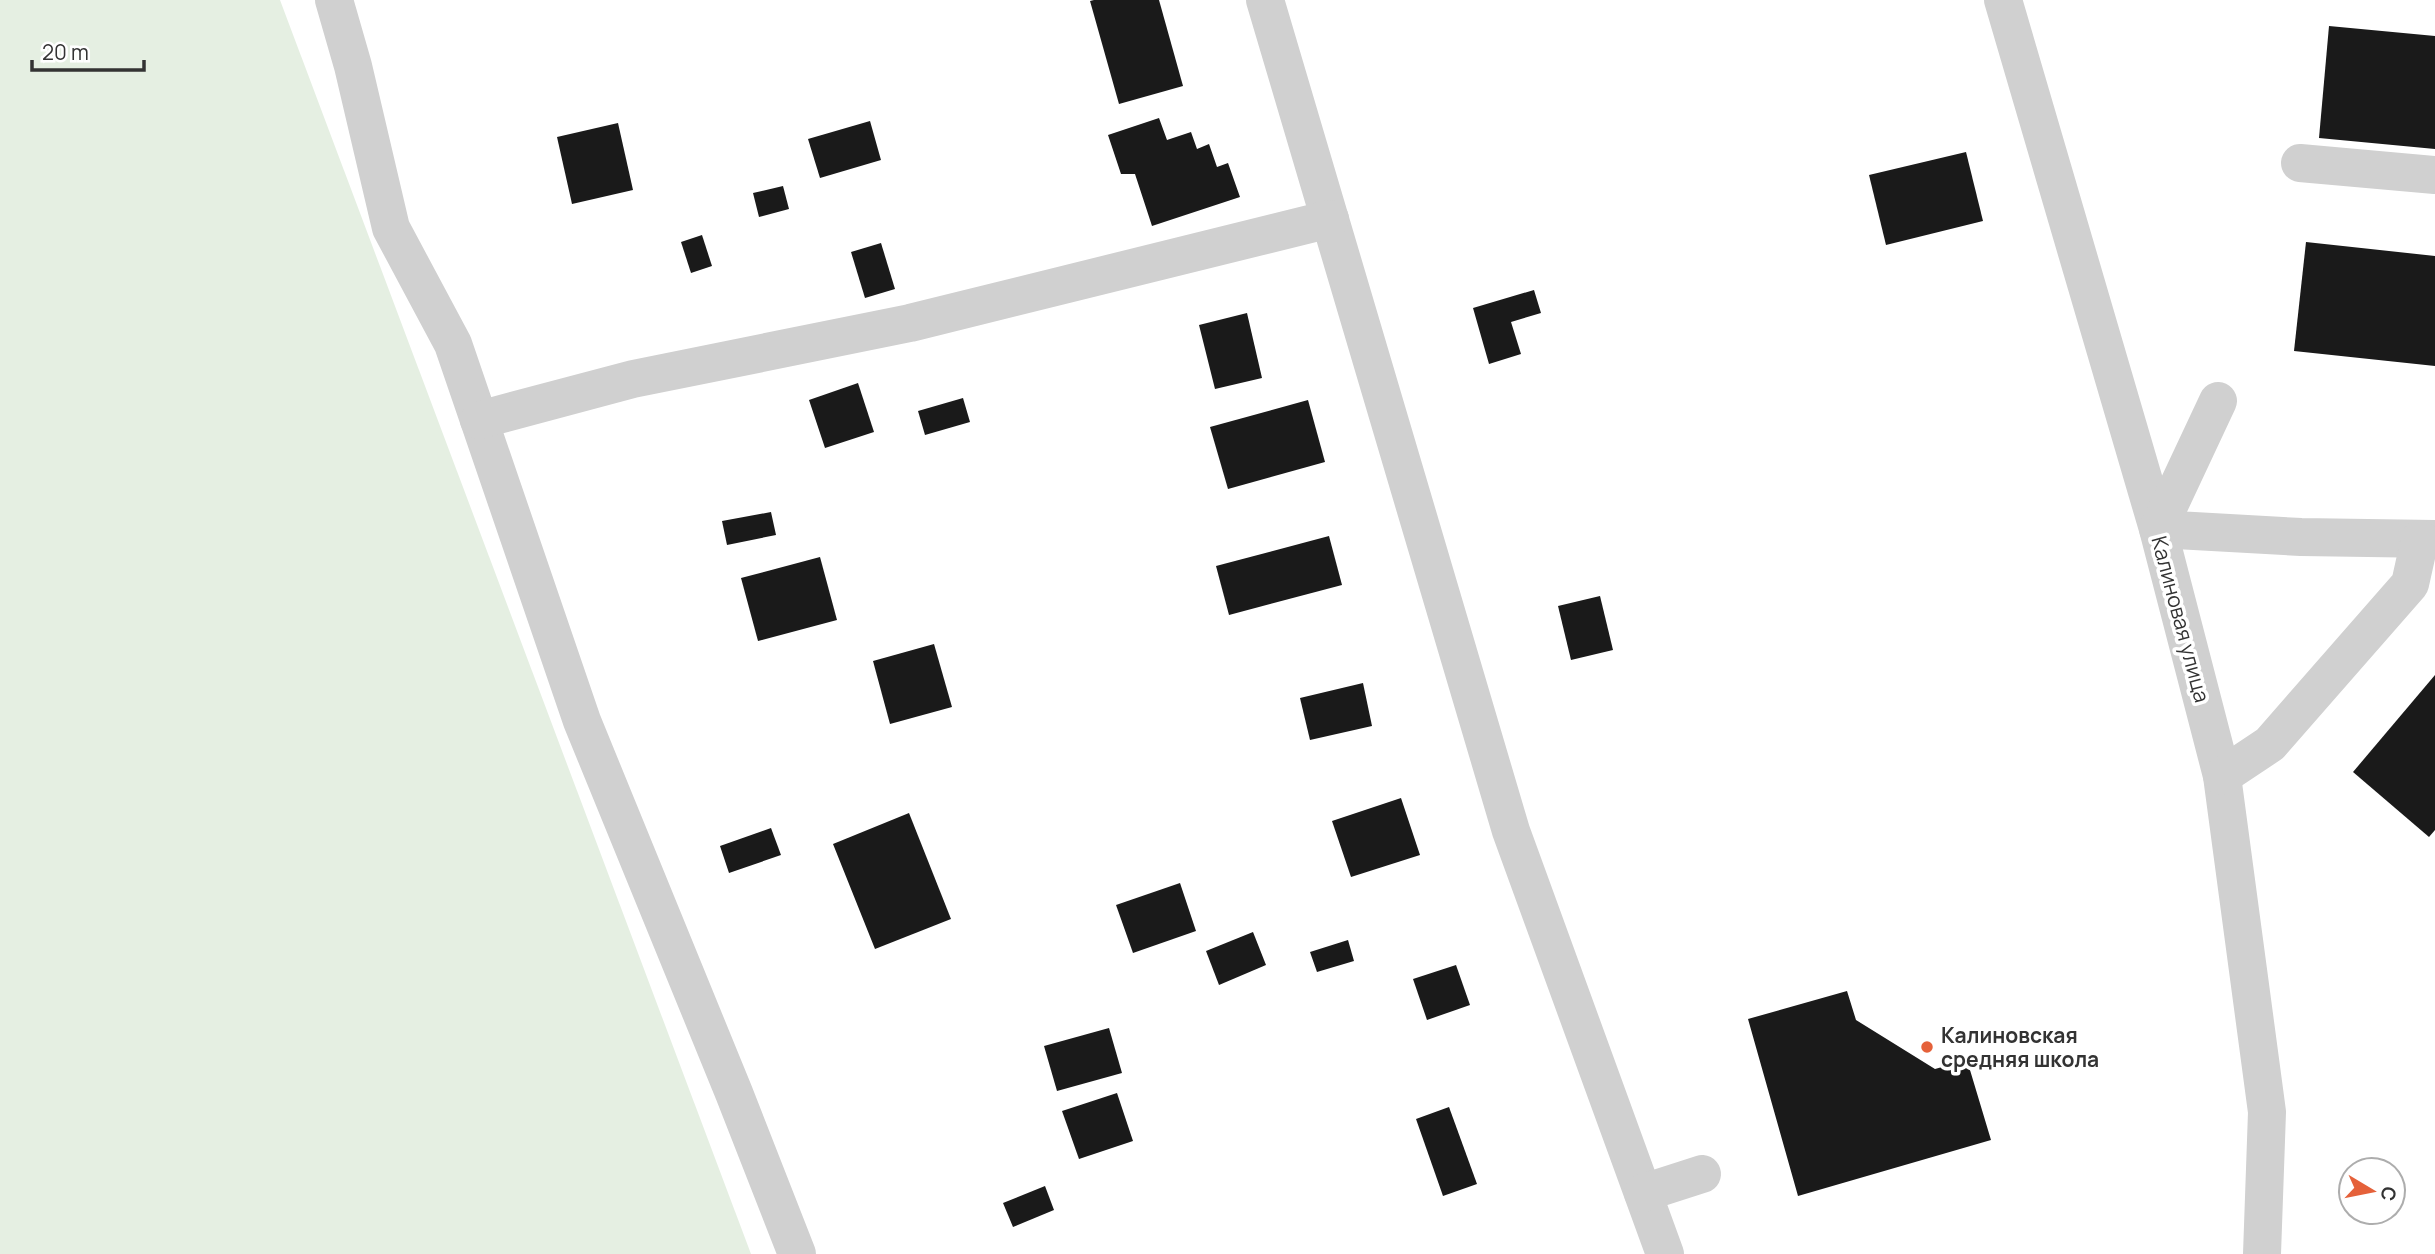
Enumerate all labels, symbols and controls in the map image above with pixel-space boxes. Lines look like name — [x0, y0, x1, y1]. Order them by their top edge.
scale bar — [32, 28, 144, 72]
text: 20 m — [42, 38, 89, 66]
street label: Калиновая улица — [2145, 533, 2217, 705]
place label: Калиновская средняя школа — [1941, 1021, 2099, 1073]
marker: Калиновская средняя школа — [1919, 1039, 1935, 1055]
north arrow — [2337, 1156, 2407, 1226]
text: С — [2375, 1185, 2403, 1203]

